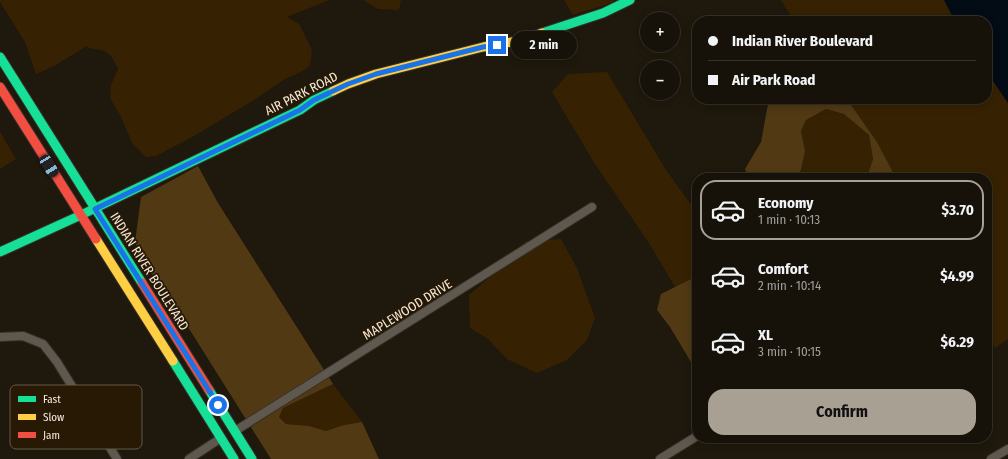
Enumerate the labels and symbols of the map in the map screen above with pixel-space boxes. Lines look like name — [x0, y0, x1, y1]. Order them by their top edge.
callout: 2 min — [511, 31, 577, 59]
route end — [488, 36, 506, 54]
street label: AIR PARK ROAD — [262, 69, 340, 118]
car — [38, 153, 60, 179]
street label: INDIAN RIVER BOULEVARD — [107, 210, 192, 333]
street label: MAPLEWOOD DRIVE — [360, 276, 455, 343]
legend — [10, 385, 142, 449]
text: Fast — [43, 393, 61, 406]
route start — [209, 396, 227, 414]
text: Slow — [43, 411, 64, 424]
text: Jam — [43, 429, 60, 442]

